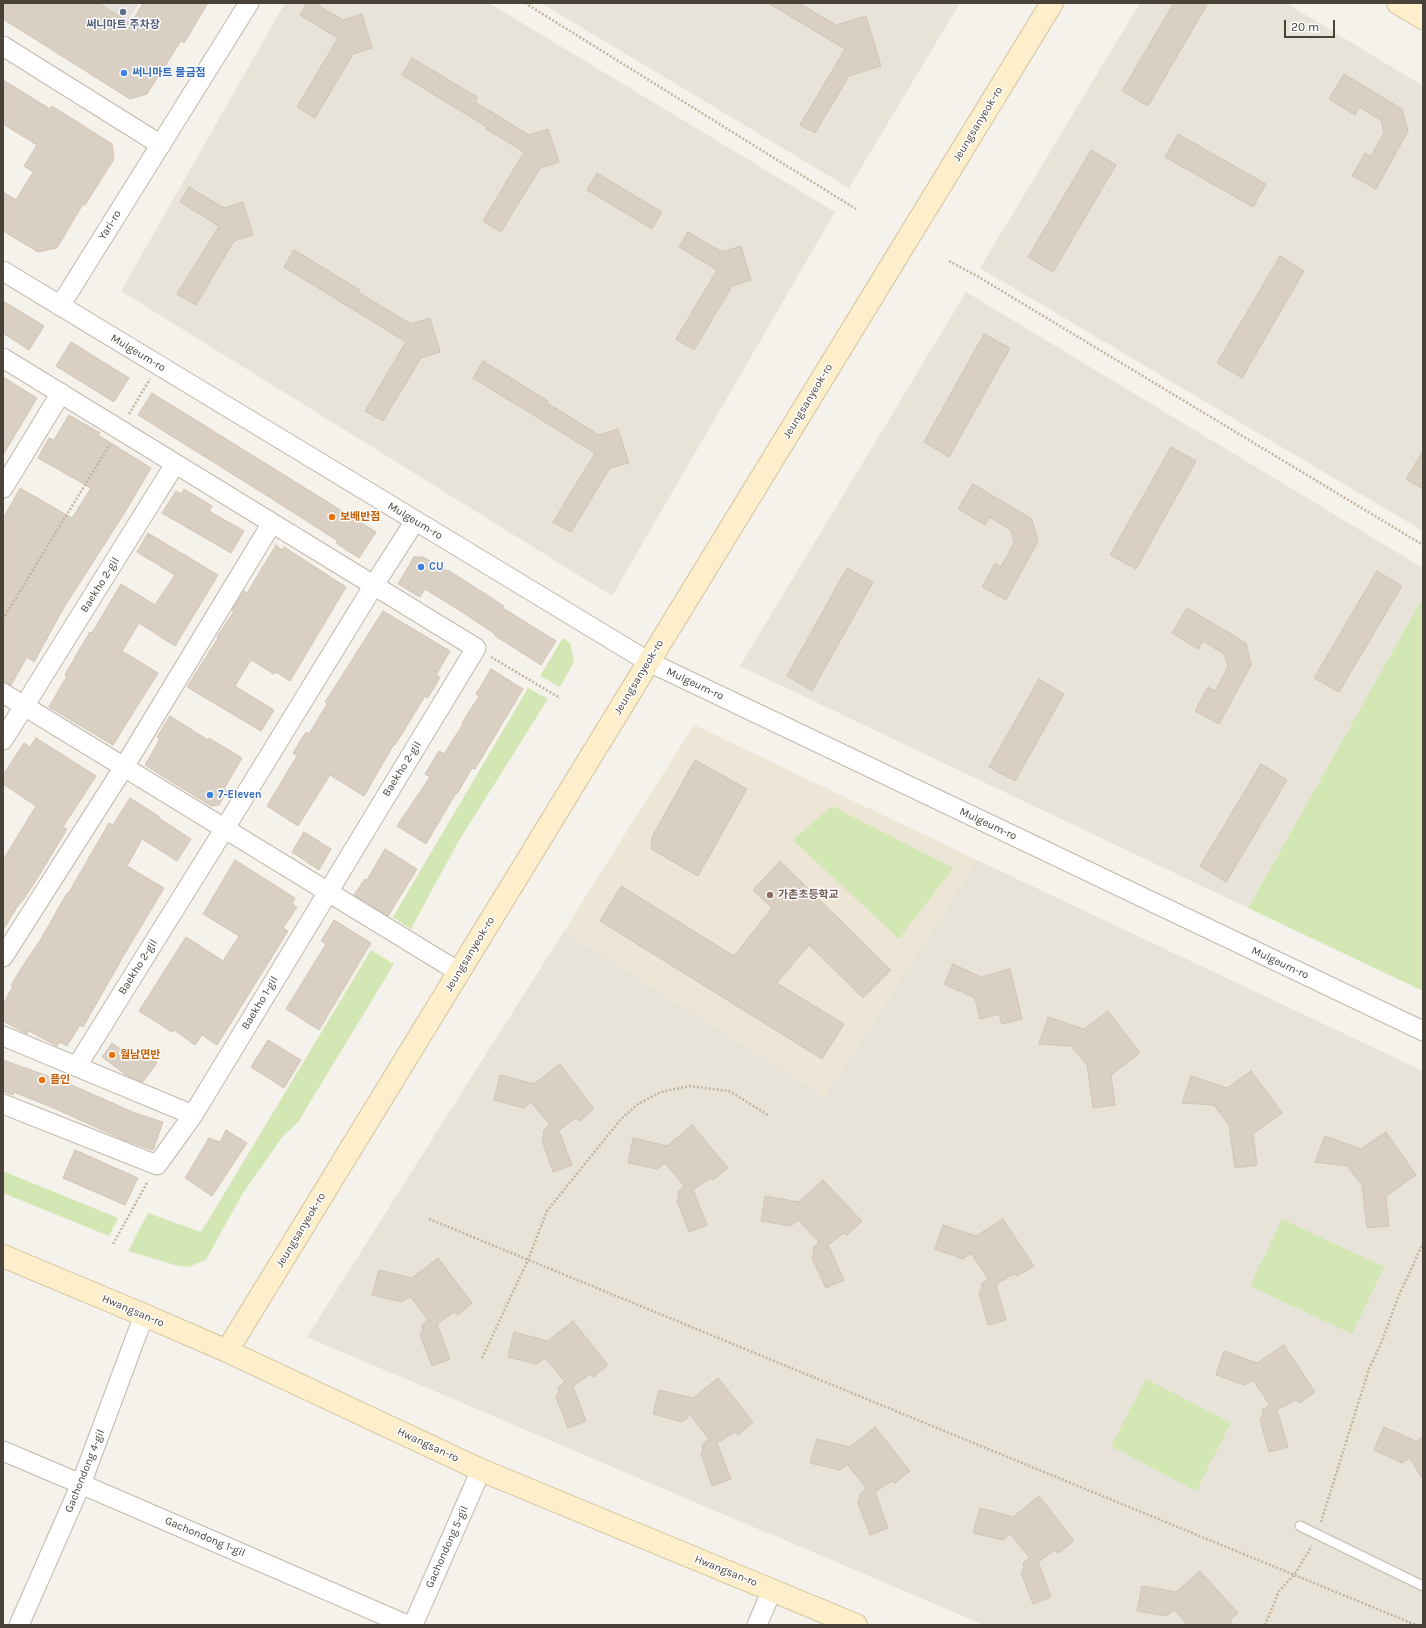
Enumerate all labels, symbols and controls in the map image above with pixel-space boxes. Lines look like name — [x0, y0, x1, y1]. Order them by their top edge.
marker: 써니마트 주차장 — [118, 7, 128, 17]
scale bar — [1286, 12, 1337, 38]
place label: 써니마트 주차장 — [86, 18, 160, 32]
text: 20 m — [1291, 20, 1319, 34]
place label: 써니마트 물금점 — [132, 66, 206, 80]
marker: 써니마트 물금점 — [119, 68, 129, 78]
street label: Jeungsanyeok-ro — [950, 84, 1006, 164]
street label: Yari-ro — [96, 208, 124, 242]
street label: Mulgeum-ro — [108, 331, 168, 375]
street label: Jeungsanyeok-ro — [780, 361, 836, 441]
street label: Mulgeum-ro — [385, 499, 445, 543]
place label: 보배반점 — [340, 510, 380, 524]
marker: 보배반점 — [327, 512, 337, 522]
street label: Baekho 2-gil — [78, 555, 122, 615]
place label: CU — [429, 560, 444, 574]
marker: CU — [416, 562, 426, 572]
street label: Jeungsanyeok-ro — [611, 637, 667, 717]
street label: Mulgeum-ro — [664, 665, 726, 703]
street label: Baekho 2-gil — [380, 739, 424, 799]
place label: 7-Eleven — [218, 788, 262, 802]
marker: 7-Eleven — [205, 790, 215, 800]
street label: Mulgeum-ro — [957, 805, 1019, 843]
place label: 가촌초등학교 — [778, 888, 839, 902]
marker: 가촌초등학교 — [765, 890, 775, 900]
street label: Jeungsanyeok-ro — [442, 914, 498, 994]
street label: Baekho 2-gil — [116, 937, 160, 997]
street label: Mulgeum-ro — [1249, 944, 1311, 982]
street label: Baekho 1-gil — [239, 974, 281, 1032]
place label: 월남면반 — [120, 1048, 160, 1062]
marker: 월남면반 — [107, 1050, 117, 1060]
place label: 플인 — [50, 1073, 70, 1087]
marker: 플인 — [37, 1075, 47, 1085]
street label: Jeungsanyeok-ro — [273, 1190, 329, 1270]
street label: Hwangsan-ro — [100, 1292, 166, 1330]
street label: Hwangsan-ro — [395, 1425, 461, 1465]
street label: Gachondong 4-gil — [62, 1427, 108, 1515]
street label: Gachondong 5-gil — [423, 1504, 471, 1590]
street label: Gachondong 1-gil — [163, 1514, 247, 1560]
street label: Hwangsan-ro — [693, 1552, 759, 1590]

